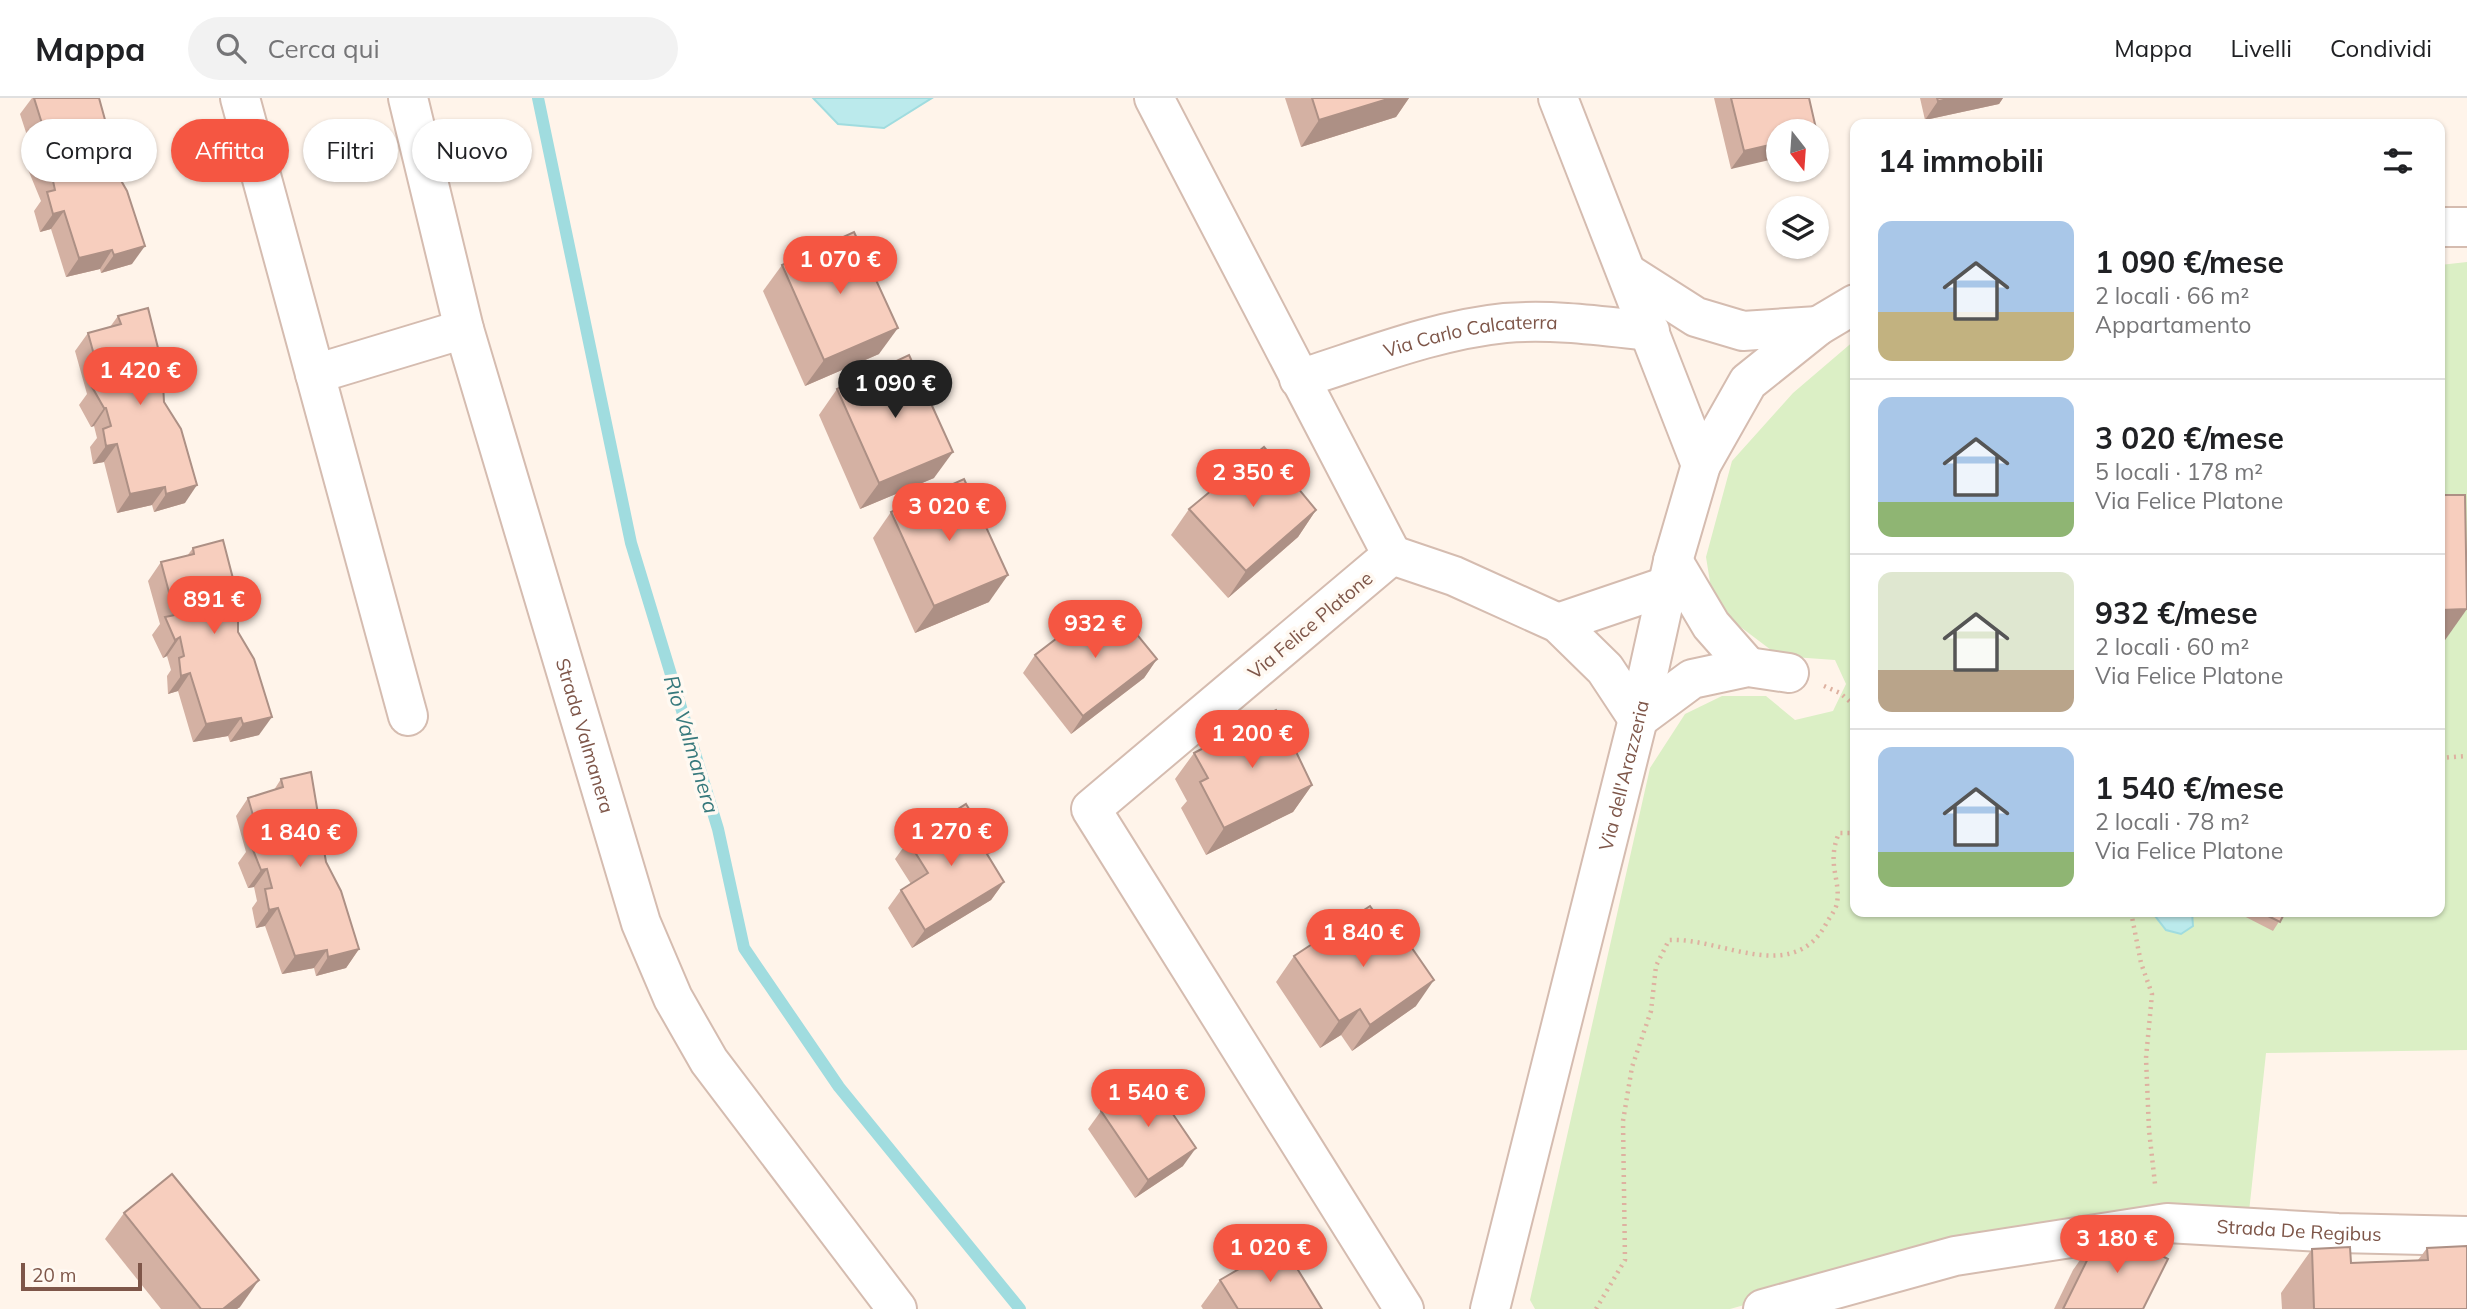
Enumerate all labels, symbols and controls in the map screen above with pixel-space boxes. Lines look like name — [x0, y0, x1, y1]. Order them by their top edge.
search box — [188, 17, 678, 80]
text: Mappa — [35, 28, 146, 69]
icon: search — [212, 29, 250, 67]
text: Cerca qui — [268, 32, 380, 65]
text: Mappa — [2114, 33, 2192, 63]
text: Livelli — [2230, 33, 2292, 63]
text: Condividi — [2330, 33, 2432, 63]
chip: Compra — [21, 119, 157, 182]
chip: Affitta — [171, 119, 289, 182]
chip: Filtri — [303, 119, 398, 182]
chip: Nuovo — [412, 119, 532, 182]
north arrow — [1766, 119, 1829, 182]
map controls — [1766, 119, 1829, 259]
text: 14 immobili — [1878, 142, 2044, 180]
icon: filters — [2379, 142, 2417, 180]
button: layers — [1766, 196, 1829, 259]
pin: 1 070 € — [775, 236, 905, 296]
text: 1 090 €/mese — [2095, 243, 2284, 281]
text: 1 070 € — [799, 244, 881, 273]
icon: home — [1934, 249, 2018, 333]
text: 2 locali · 66 m² — [2095, 281, 2249, 310]
street label: Via Carlo Calcaterra — [1380, 310, 1558, 362]
text: Appartamento — [2095, 310, 2251, 339]
pin: 1 420 € — [75, 348, 205, 407]
text: 1 420 € — [99, 355, 181, 384]
pin: 1 090 € — [830, 360, 960, 420]
text: 1 090 € — [854, 368, 936, 397]
text: 3 020 €/mese — [2095, 419, 2284, 457]
icon: home — [1934, 425, 2018, 509]
pin: 2 350 € — [1188, 450, 1318, 509]
text: 2 350 € — [1212, 457, 1294, 486]
text: 5 locali · 178 m² — [2095, 457, 2263, 486]
pin: 3 020 € — [884, 484, 1014, 543]
text: Via Felice Platone — [2095, 486, 2283, 515]
text: 3 020 € — [908, 491, 990, 520]
street label: Via Felice Platone — [1243, 566, 1377, 684]
pin: 891 € — [165, 576, 263, 636]
text: 891 € — [183, 584, 245, 613]
text: 932 €/mese — [2095, 594, 2258, 632]
icon: home — [1934, 600, 2018, 684]
pin: 932 € — [1046, 601, 1144, 660]
text: 932 € — [1064, 608, 1126, 637]
text: 2 locali · 60 m² — [2095, 632, 2249, 661]
street label: Strada Valmanera — [551, 655, 620, 816]
text: Via Felice Platone — [2095, 661, 2283, 690]
water label: Rio Valmanera — [659, 672, 725, 816]
street label: Via dell'Arazzeria — [1593, 698, 1654, 853]
pin: 1 200 € — [1187, 710, 1317, 770]
text: 1 200 € — [1211, 718, 1293, 747]
text: 1 540 €/mese — [2095, 769, 2284, 807]
icon: home — [1934, 775, 2018, 859]
text: 2 locali · 78 m² — [2095, 807, 2249, 836]
pin: 1 270 € — [886, 808, 1016, 868]
pin: 1 840 € — [235, 810, 365, 869]
text: 1 270 € — [910, 816, 992, 845]
text: 1 840 € — [259, 817, 341, 846]
text: Via Felice Platone — [2095, 836, 2283, 865]
pin: 1 840 € — [1298, 910, 1428, 969]
text: 1 840 € — [1322, 917, 1404, 946]
pin: 1 540 € — [1083, 1070, 1213, 1129]
text: 1 540 € — [1107, 1077, 1189, 1106]
street label: Strada De Regibus — [2216, 1214, 2382, 1246]
pin: 3 180 € — [2052, 1216, 2182, 1275]
text: 3 180 € — [2076, 1223, 2158, 1252]
pin: 1 020 € — [1205, 1224, 1335, 1284]
text: 1 020 € — [1229, 1232, 1311, 1261]
scale bar — [21, 1260, 142, 1292]
text: 20 m — [32, 1263, 76, 1287]

